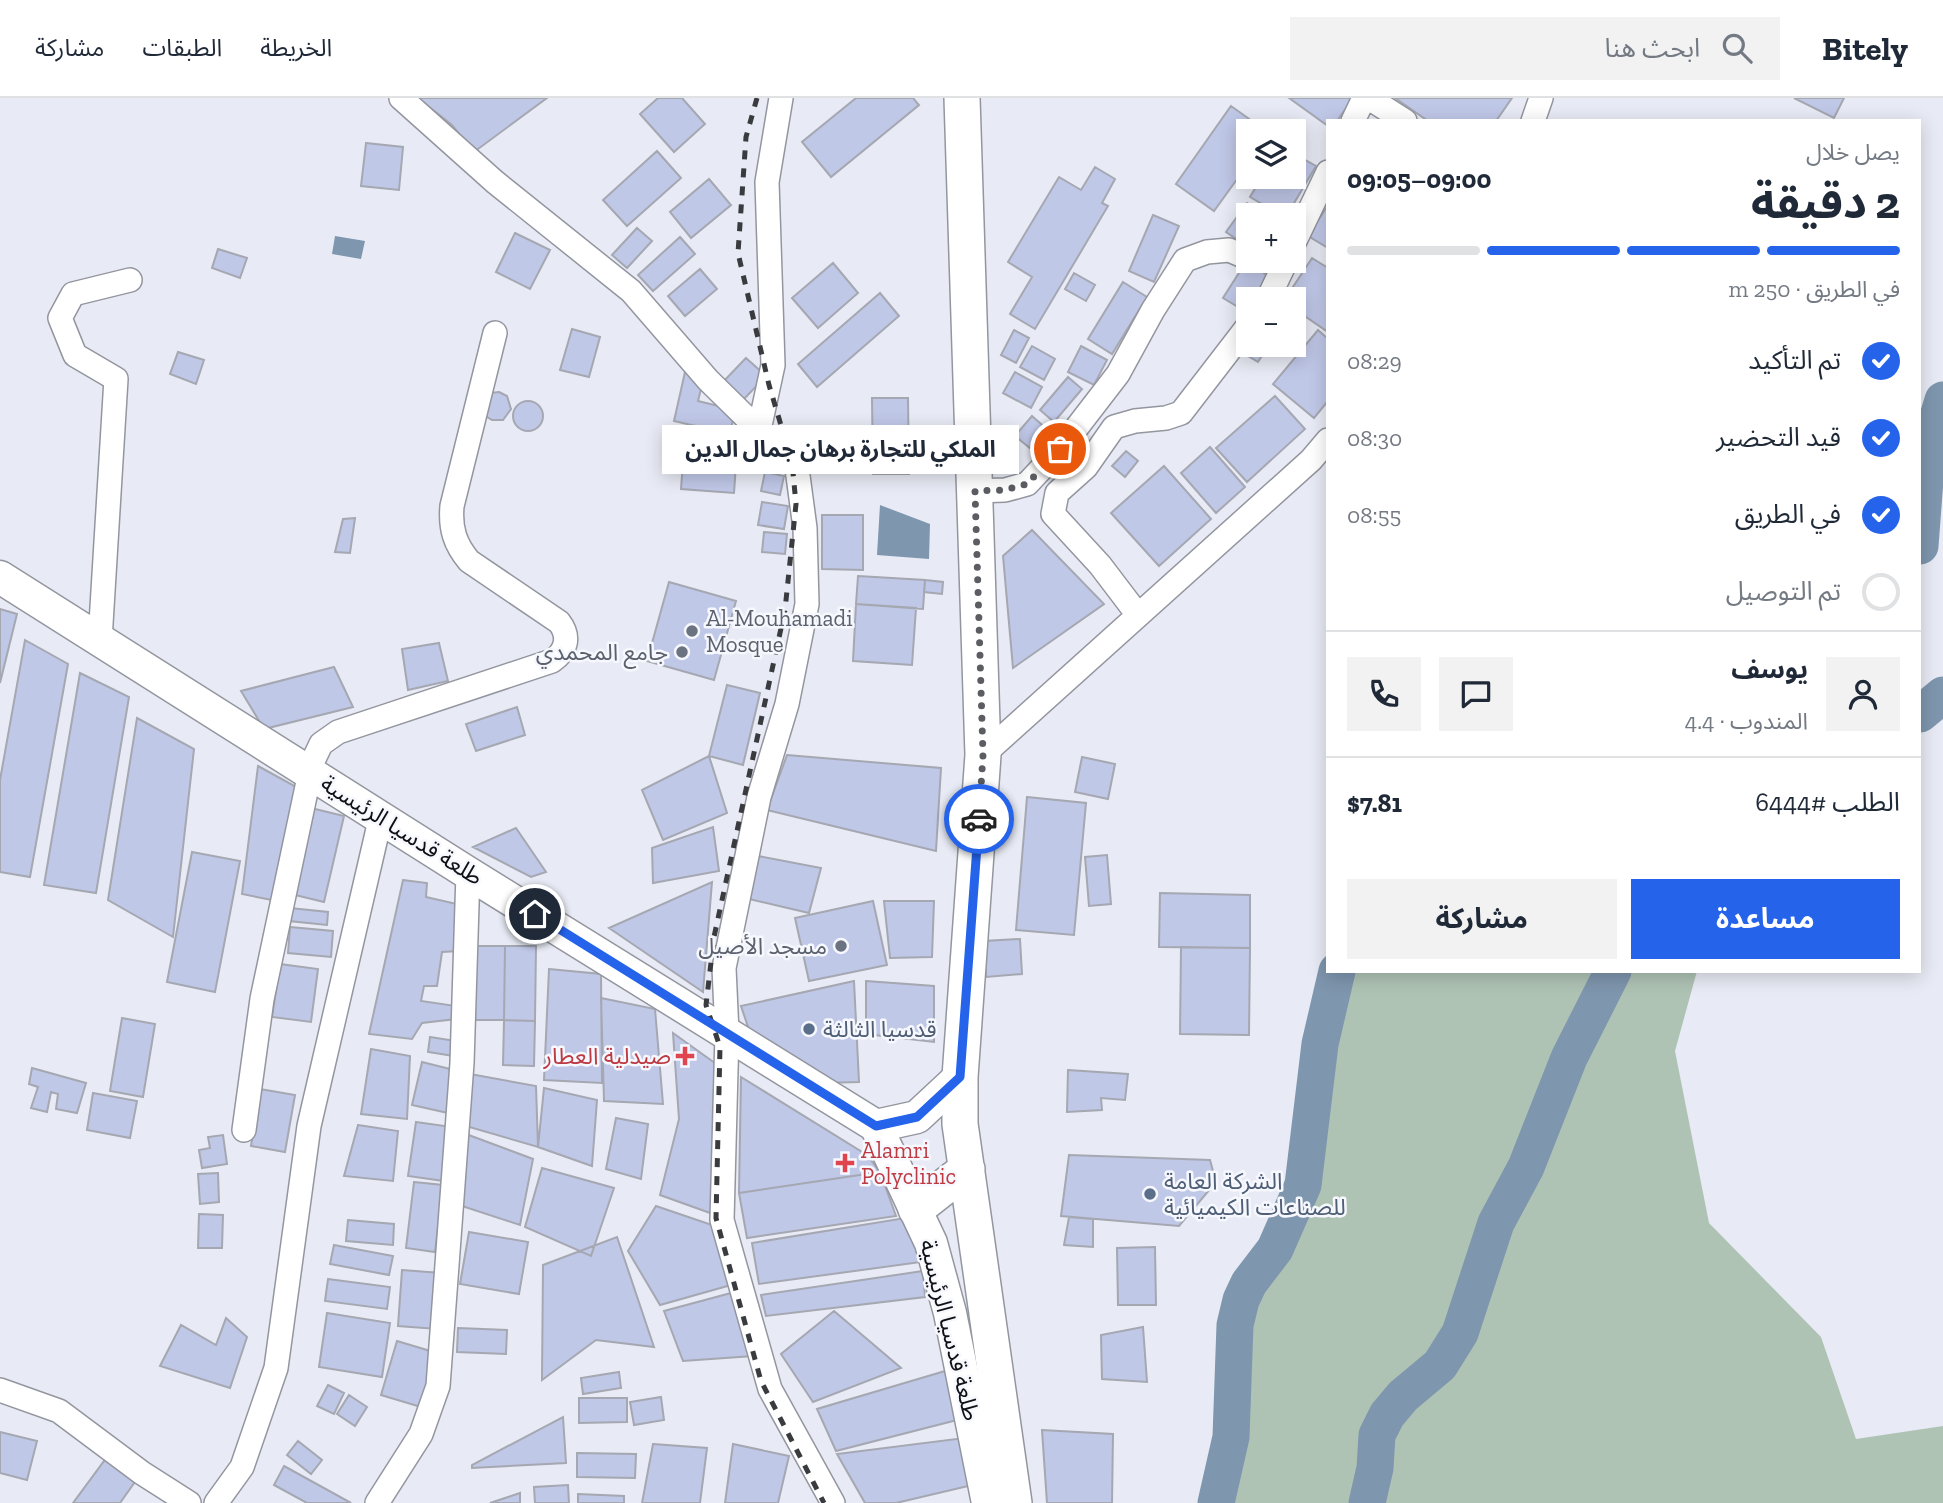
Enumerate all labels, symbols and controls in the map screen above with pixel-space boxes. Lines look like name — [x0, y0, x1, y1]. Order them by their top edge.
search box — [1290, 17, 1780, 80]
icon: search — [1718, 29, 1756, 67]
text: Bitely — [1822, 29, 1908, 68]
text: ابحث هنا — [1605, 32, 1700, 64]
text: مشاركة — [35, 33, 104, 62]
text: الطبقات — [142, 33, 222, 62]
text: الخريطة — [260, 33, 332, 62]
map controls — [1236, 119, 1306, 357]
button: layers — [1236, 119, 1306, 189]
text: يصل خلال — [1806, 138, 1900, 166]
text: 09:00–09:05 — [1347, 163, 1492, 195]
text: 2 دقيقة — [1751, 175, 1900, 230]
button: + — [1236, 203, 1306, 273]
text: في الطريق · 250 m — [1728, 275, 1900, 303]
button: − — [1236, 287, 1306, 357]
icon: check — [1862, 342, 1900, 380]
text: تم التأكيد — [1748, 344, 1841, 376]
text: 08:29 — [1347, 347, 1402, 375]
pin — [1030, 419, 1090, 479]
icon: check — [1862, 419, 1900, 457]
text: قيد التحضير — [1716, 421, 1841, 453]
callout: الملكي للتجارة برهان جمال الدين — [661, 424, 1018, 474]
text: 08:30 — [1347, 424, 1402, 452]
icon: bag — [1041, 430, 1079, 468]
text: الملكي للتجارة برهان جمال الدين — [685, 435, 996, 463]
icon: check — [1862, 496, 1900, 534]
text: في الطريق — [1735, 498, 1841, 530]
text: 08:55 — [1347, 501, 1401, 529]
text: تم التوصيل — [1726, 575, 1841, 607]
place label: Al-Mouhamadi Mosque — [706, 604, 853, 658]
marker: Al-Mouhamadi Mosque — [684, 623, 700, 639]
place label: جامع المحمدي — [536, 638, 668, 669]
marker: جامع المحمدي — [674, 644, 690, 660]
text: يوسف — [1731, 653, 1808, 685]
button: phone — [1347, 657, 1421, 731]
button: chat — [1439, 657, 1513, 731]
button: person — [1826, 657, 1900, 731]
text: المندوب · 4.4 — [1685, 707, 1808, 735]
street label: طلعة قدسيا الرئيسية — [316, 769, 488, 891]
courier — [944, 784, 1014, 854]
text: الطلب #6444 — [1755, 786, 1900, 818]
text: $7.81 — [1347, 787, 1402, 819]
icon: car — [960, 800, 998, 838]
button: مشاركة — [1347, 879, 1617, 959]
button: مساعدة — [1631, 879, 1900, 959]
pin — [505, 884, 565, 944]
icon: home — [516, 895, 554, 933]
place label: مسجد الأصيل — [698, 932, 827, 960]
marker: مسجد الأصيل — [833, 938, 849, 954]
place label: قدسيا الثالثة — [823, 1015, 937, 1043]
marker: قدسيا الثالثة — [801, 1021, 817, 1037]
place label: صيدلية العطار — [543, 1042, 671, 1070]
marker: صيدلية العطار — [677, 1048, 693, 1064]
place label: Alamri Polyclinic — [861, 1136, 956, 1190]
marker: Alamri Polyclinic — [835, 1153, 855, 1173]
place label: الشركة العامة للصناعات الكيميائية — [1164, 1167, 1346, 1221]
marker: الشركة العامة للصناعات الكيميائية — [1142, 1186, 1158, 1202]
street label: طلعة قدسيا الرئيسية — [914, 1236, 986, 1424]

